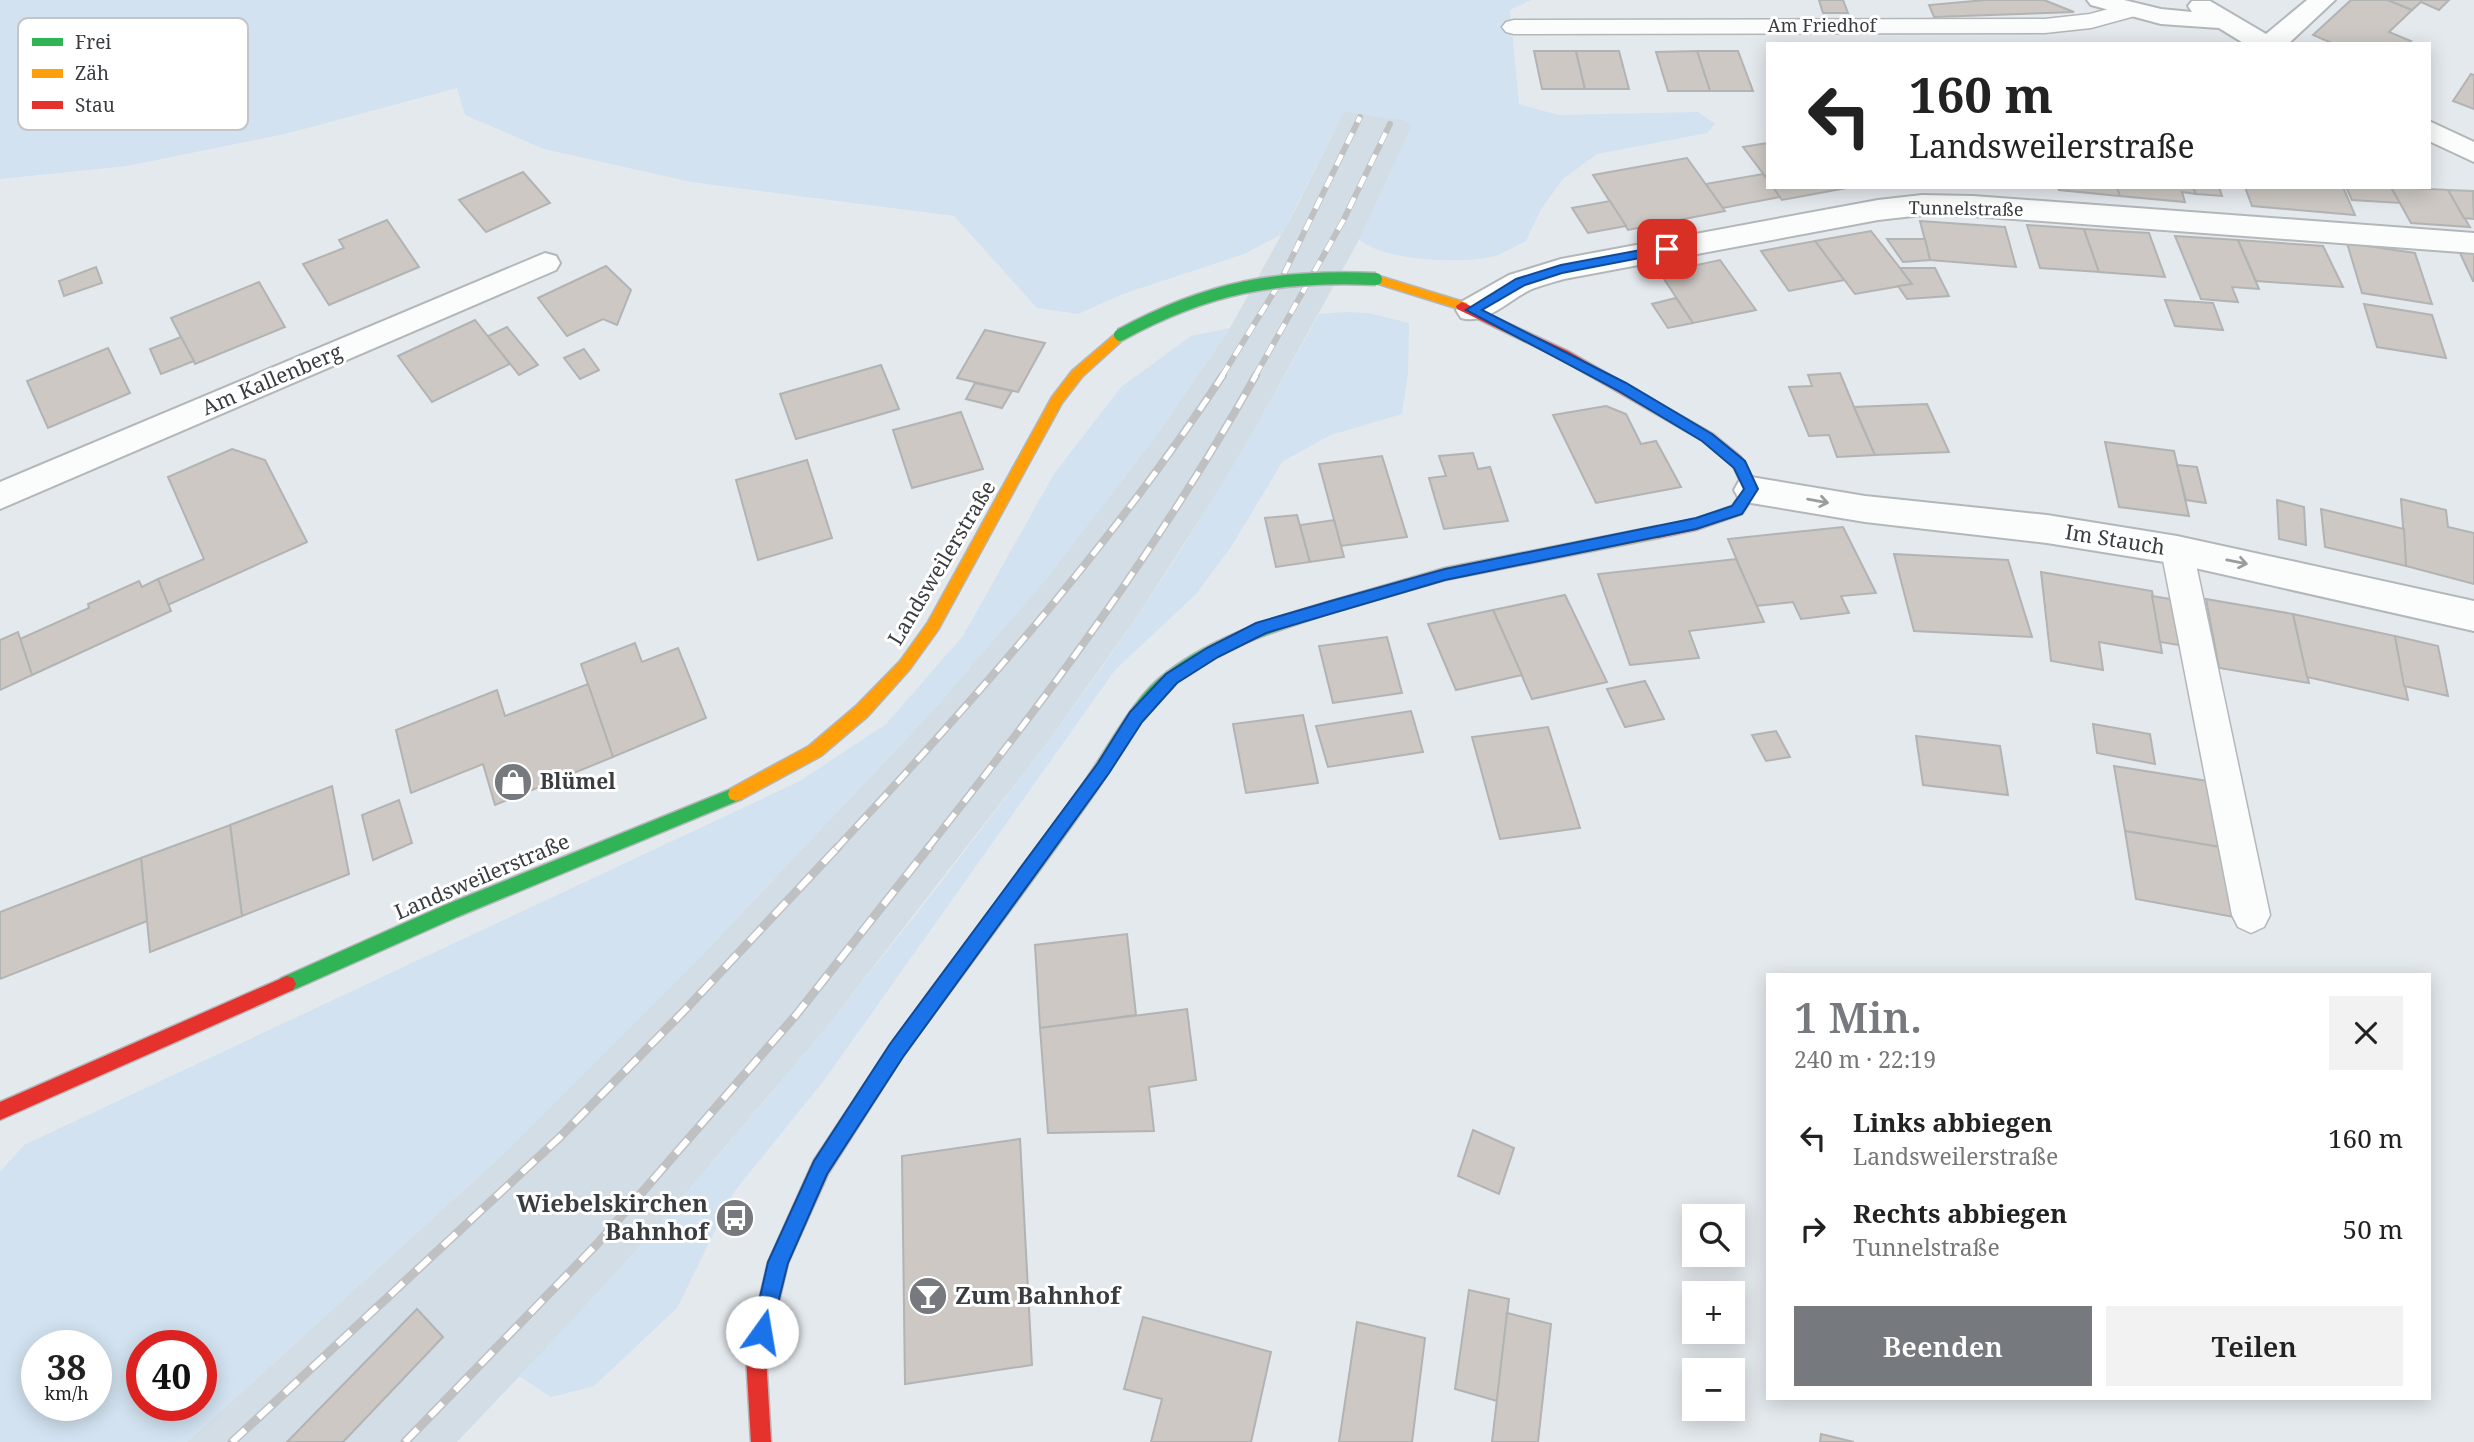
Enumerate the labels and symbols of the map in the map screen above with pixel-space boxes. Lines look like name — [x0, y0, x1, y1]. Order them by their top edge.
street label: Am Friedhof — [1768, 13, 1878, 37]
legend — [18, 18, 248, 130]
text: Frei — [75, 29, 111, 55]
text: Zäh — [75, 60, 109, 86]
text: Stau — [75, 92, 115, 118]
street label: Tunnelstraße — [1908, 195, 2024, 221]
pin — [1637, 219, 1697, 279]
street label: Am Kallenberg — [197, 337, 347, 421]
street label: Landsweilerstraße — [881, 475, 1001, 650]
one-way arrow — [1806, 495, 1829, 508]
street label: Im Stauch — [2063, 517, 2167, 561]
one-way arrow — [2225, 555, 2248, 569]
shop icon: Blümel — [492, 761, 534, 803]
place label: Blümel — [540, 767, 616, 795]
street label: Landsweilerstraße — [390, 827, 573, 926]
place label: Wiebelskirchen Bahnhof — [516, 1186, 710, 1247]
bus stop icon: Wiebelskirchen Bahnhof — [714, 1197, 756, 1239]
bar icon: Zum Bahnhof — [907, 1275, 949, 1317]
place label: Zum Bahnhof — [955, 1278, 1122, 1311]
position arrow — [725, 1295, 799, 1369]
speed limit sign: 40 — [126, 1330, 217, 1421]

